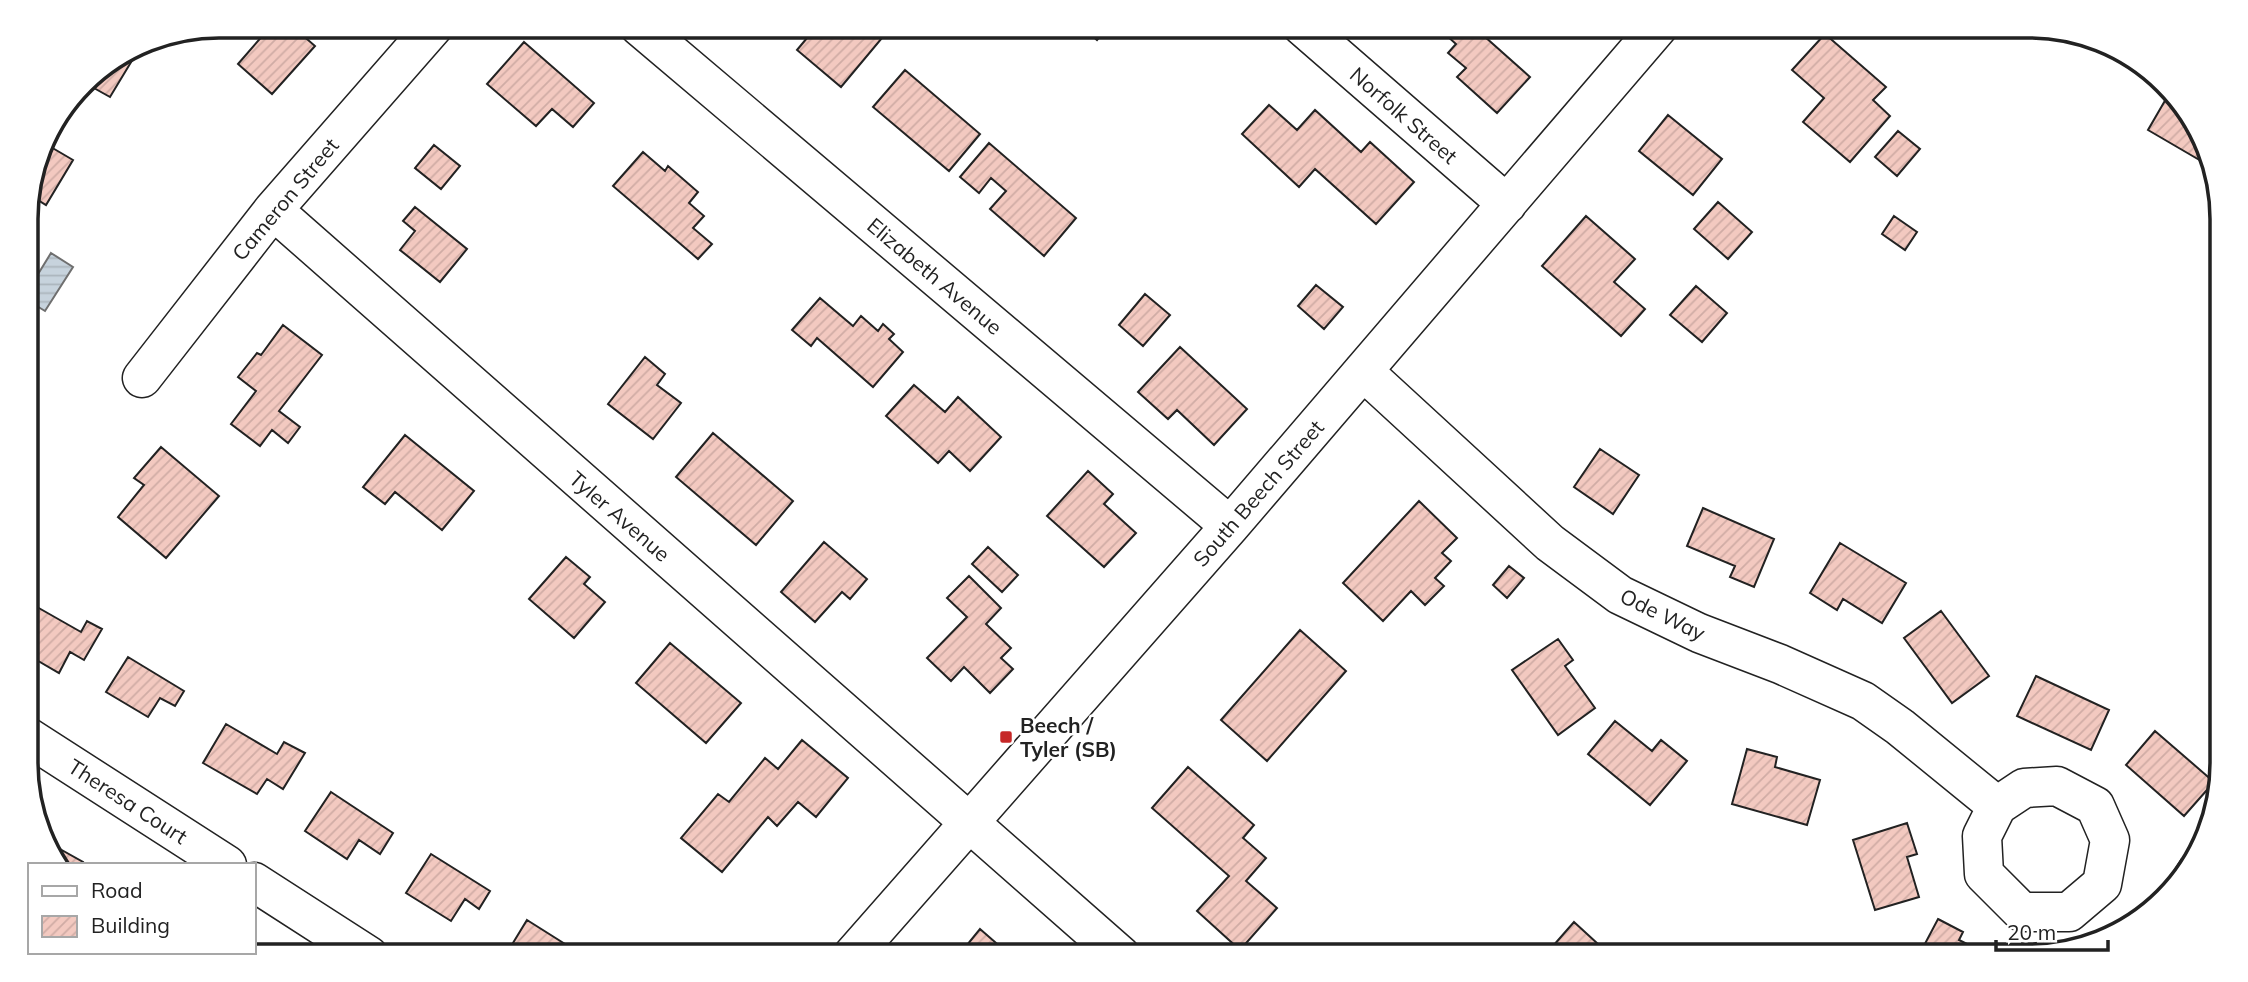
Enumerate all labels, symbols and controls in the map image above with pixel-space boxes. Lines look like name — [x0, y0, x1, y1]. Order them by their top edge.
street label: Norfolk Street — [1345, 61, 1463, 169]
street label: Cameron Street — [226, 132, 344, 266]
street label: Elizabeth Avenue — [862, 212, 1008, 340]
street label: South Beech Street — [1187, 414, 1329, 572]
street label: Tyler Avenue — [564, 465, 676, 567]
street label: Ode Way — [1616, 582, 1710, 646]
place label: Beech / Tyler (SB) — [1020, 712, 1117, 762]
marker: Beech / Tyler (SB) — [998, 729, 1014, 745]
street label: Theresa Court — [63, 753, 193, 849]
legend — [28, 863, 256, 954]
text: Road — [91, 877, 142, 903]
scale bar — [1996, 908, 2108, 952]
text: Building — [91, 912, 170, 938]
text: 20 m — [2007, 919, 2056, 945]

